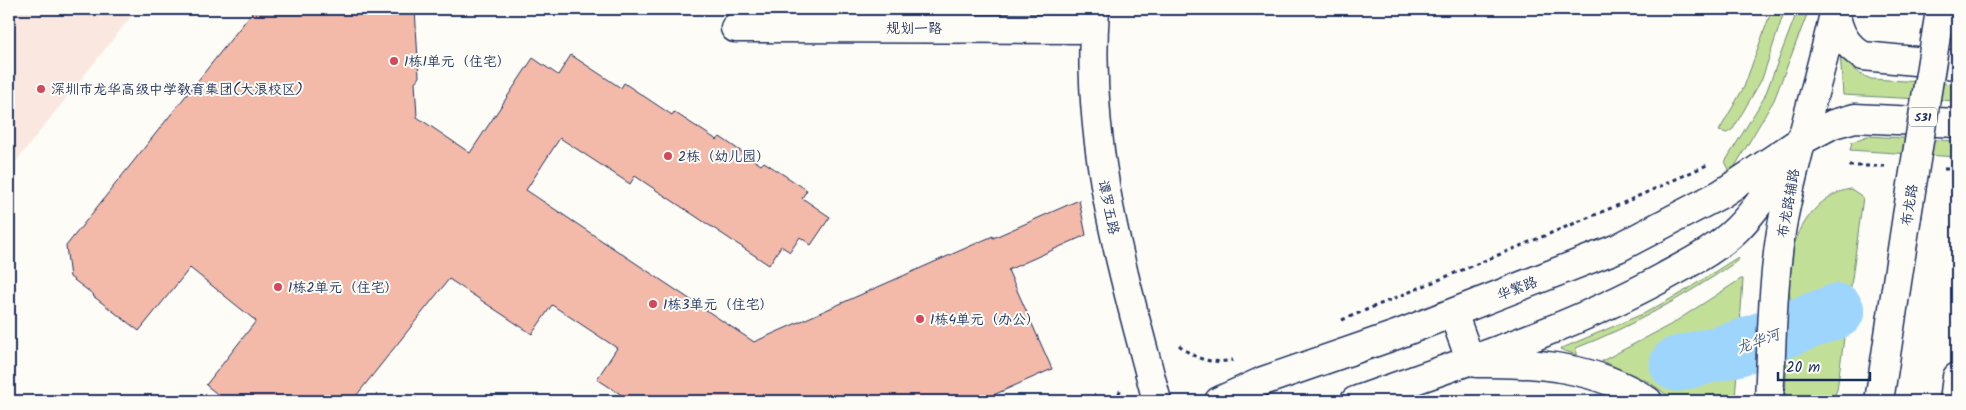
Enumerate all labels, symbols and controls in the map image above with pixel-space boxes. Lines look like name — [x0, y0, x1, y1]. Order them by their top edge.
street label: 规划一路 — [886, 18, 942, 40]
place label: 1栋1单元（住宅） — [404, 51, 511, 73]
marker: 1栋1单元（住宅） — [388, 55, 400, 67]
place label: 深圳市龙华高级中学教育集团(大浪校区) — [51, 79, 303, 101]
marker: 深圳市龙华高级中学教育集团(大浪校区) — [35, 83, 47, 95]
road number: S31 — [1909, 108, 1937, 126]
place label: 2栋（幼儿园） — [678, 146, 770, 168]
marker: 2栋（幼儿园） — [662, 150, 674, 162]
street label: 布龙路辅路 — [1772, 167, 1806, 240]
street label: 谭罗五路 — [1091, 178, 1125, 237]
street label: 布龙路 — [1896, 183, 1924, 228]
street label: 华繁路 — [1494, 271, 1541, 307]
place label: 1栋2单元（住宅） — [288, 277, 399, 299]
marker: 1栋2单元（住宅） — [272, 281, 284, 293]
place label: 1栋3单元（住宅） — [663, 294, 773, 316]
marker: 1栋3单元（住宅） — [647, 298, 659, 310]
place label: 1栋4单元（办公） — [930, 309, 1040, 331]
marker: 1栋4单元（办公） — [914, 313, 926, 325]
water label: 龙华河 — [1733, 322, 1786, 361]
scale bar — [1778, 350, 1871, 382]
text: 20 m — [1786, 356, 1820, 380]

